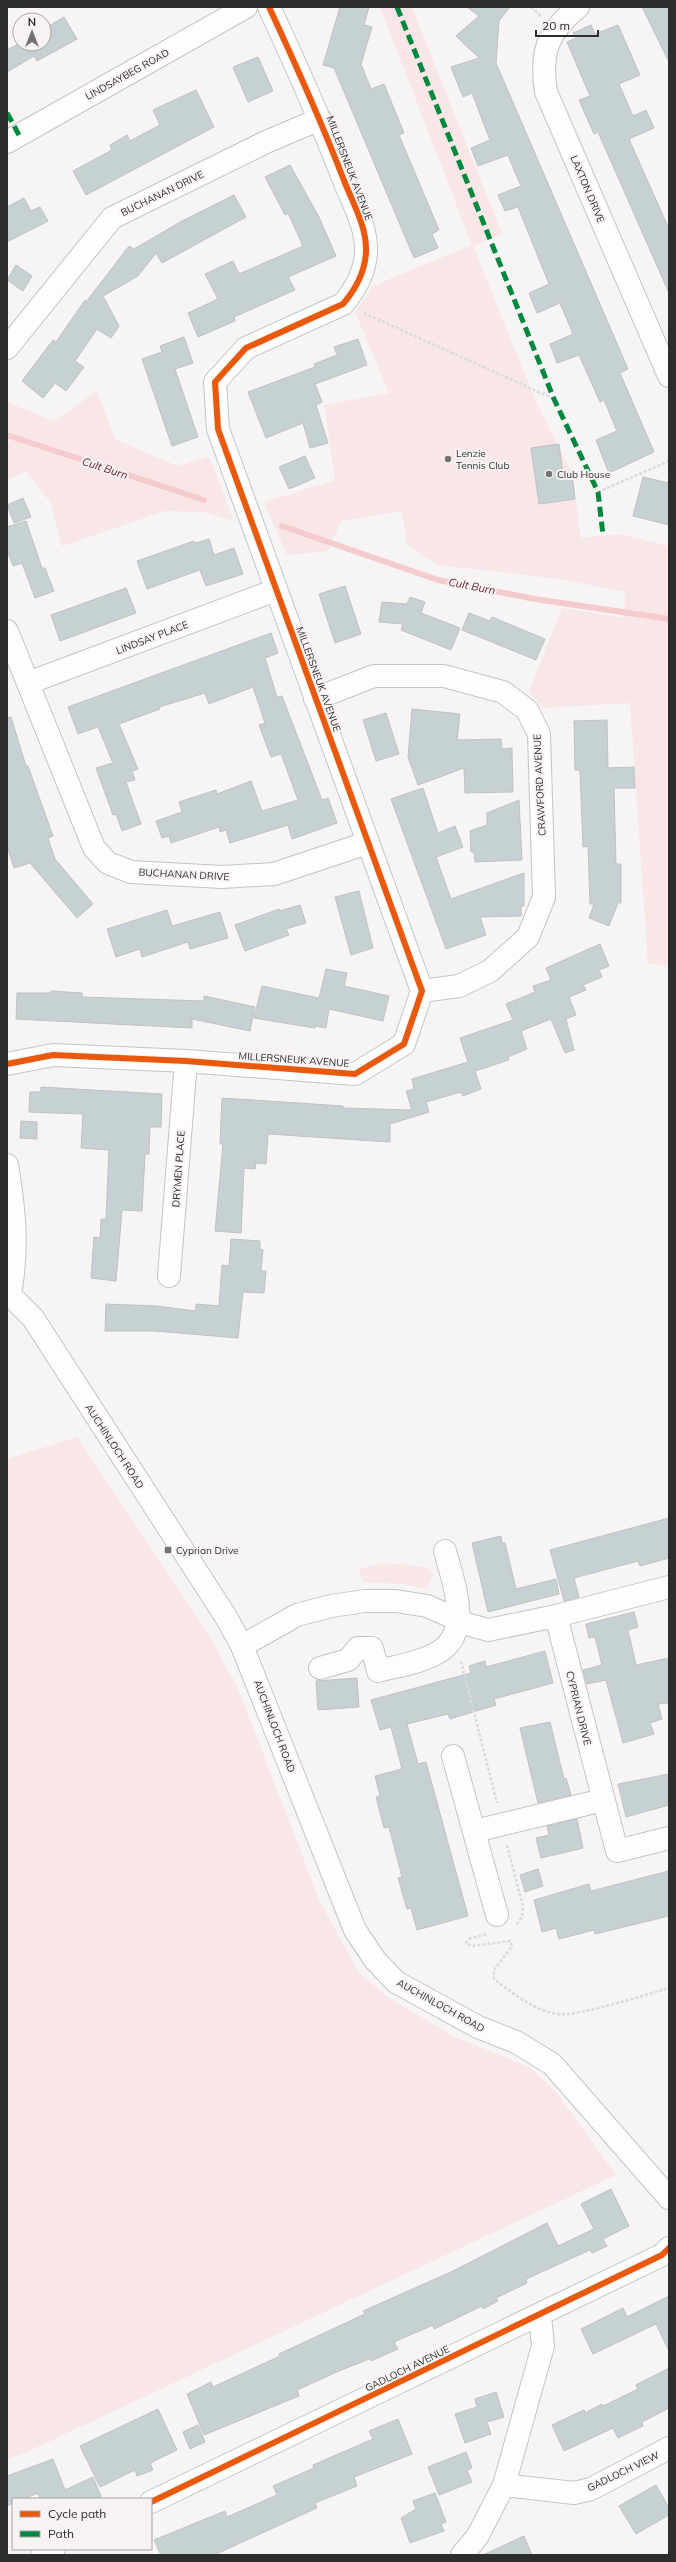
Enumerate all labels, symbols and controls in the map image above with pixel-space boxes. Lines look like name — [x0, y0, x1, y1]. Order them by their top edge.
north arrow — [12, 12, 52, 52]
scale bar — [536, 12, 598, 38]
text: N — [28, 15, 36, 29]
text: 20 m — [542, 18, 570, 33]
street label: LINDSAYBEG ROAD — [83, 46, 171, 103]
street label: MILLERSNEUK AVENUE — [324, 114, 376, 222]
street label: LAXTON DRIVE — [567, 153, 608, 225]
street label: BUCHANAN DRIVE — [119, 168, 206, 219]
place label: Lenzie Tennis Club — [456, 447, 509, 472]
water label: Cult Burn — [80, 454, 130, 482]
marker: Lenzie Tennis Club — [443, 454, 453, 464]
place label: Club House — [557, 468, 610, 481]
marker: Club House — [544, 469, 554, 479]
water label: Cult Burn — [447, 575, 497, 597]
street label: LINDSAY PLACE — [114, 618, 190, 657]
street label: MILLERSNEUK AVENUE — [293, 625, 344, 734]
street label: CRAWFORD AVENUE — [530, 734, 549, 836]
street label: BUCHANAN DRIVE — [138, 866, 230, 883]
street label: MILLERSNEUK AVENUE — [238, 1049, 350, 1070]
street label: DRYMEN PLACE — [169, 1130, 188, 1208]
street label: AUCHINLOCH ROAD — [82, 1401, 147, 1491]
place label: Cyprian Drive — [176, 1544, 239, 1557]
marker: Cyprian Drive — [163, 1545, 173, 1555]
street label: CYPRIAN DRIVE — [563, 1670, 594, 1747]
street label: AUCHINLOCH ROAD — [251, 1678, 298, 1774]
street label: AUCHINLOCH ROAD — [395, 1976, 487, 2035]
street label: GADLOCH AVENUE — [363, 2342, 452, 2395]
street label: GADLOCH VIEW — [585, 2448, 661, 2495]
legend — [12, 2498, 152, 2550]
text: Cycle path — [48, 2506, 106, 2521]
text: Path — [48, 2526, 74, 2541]

